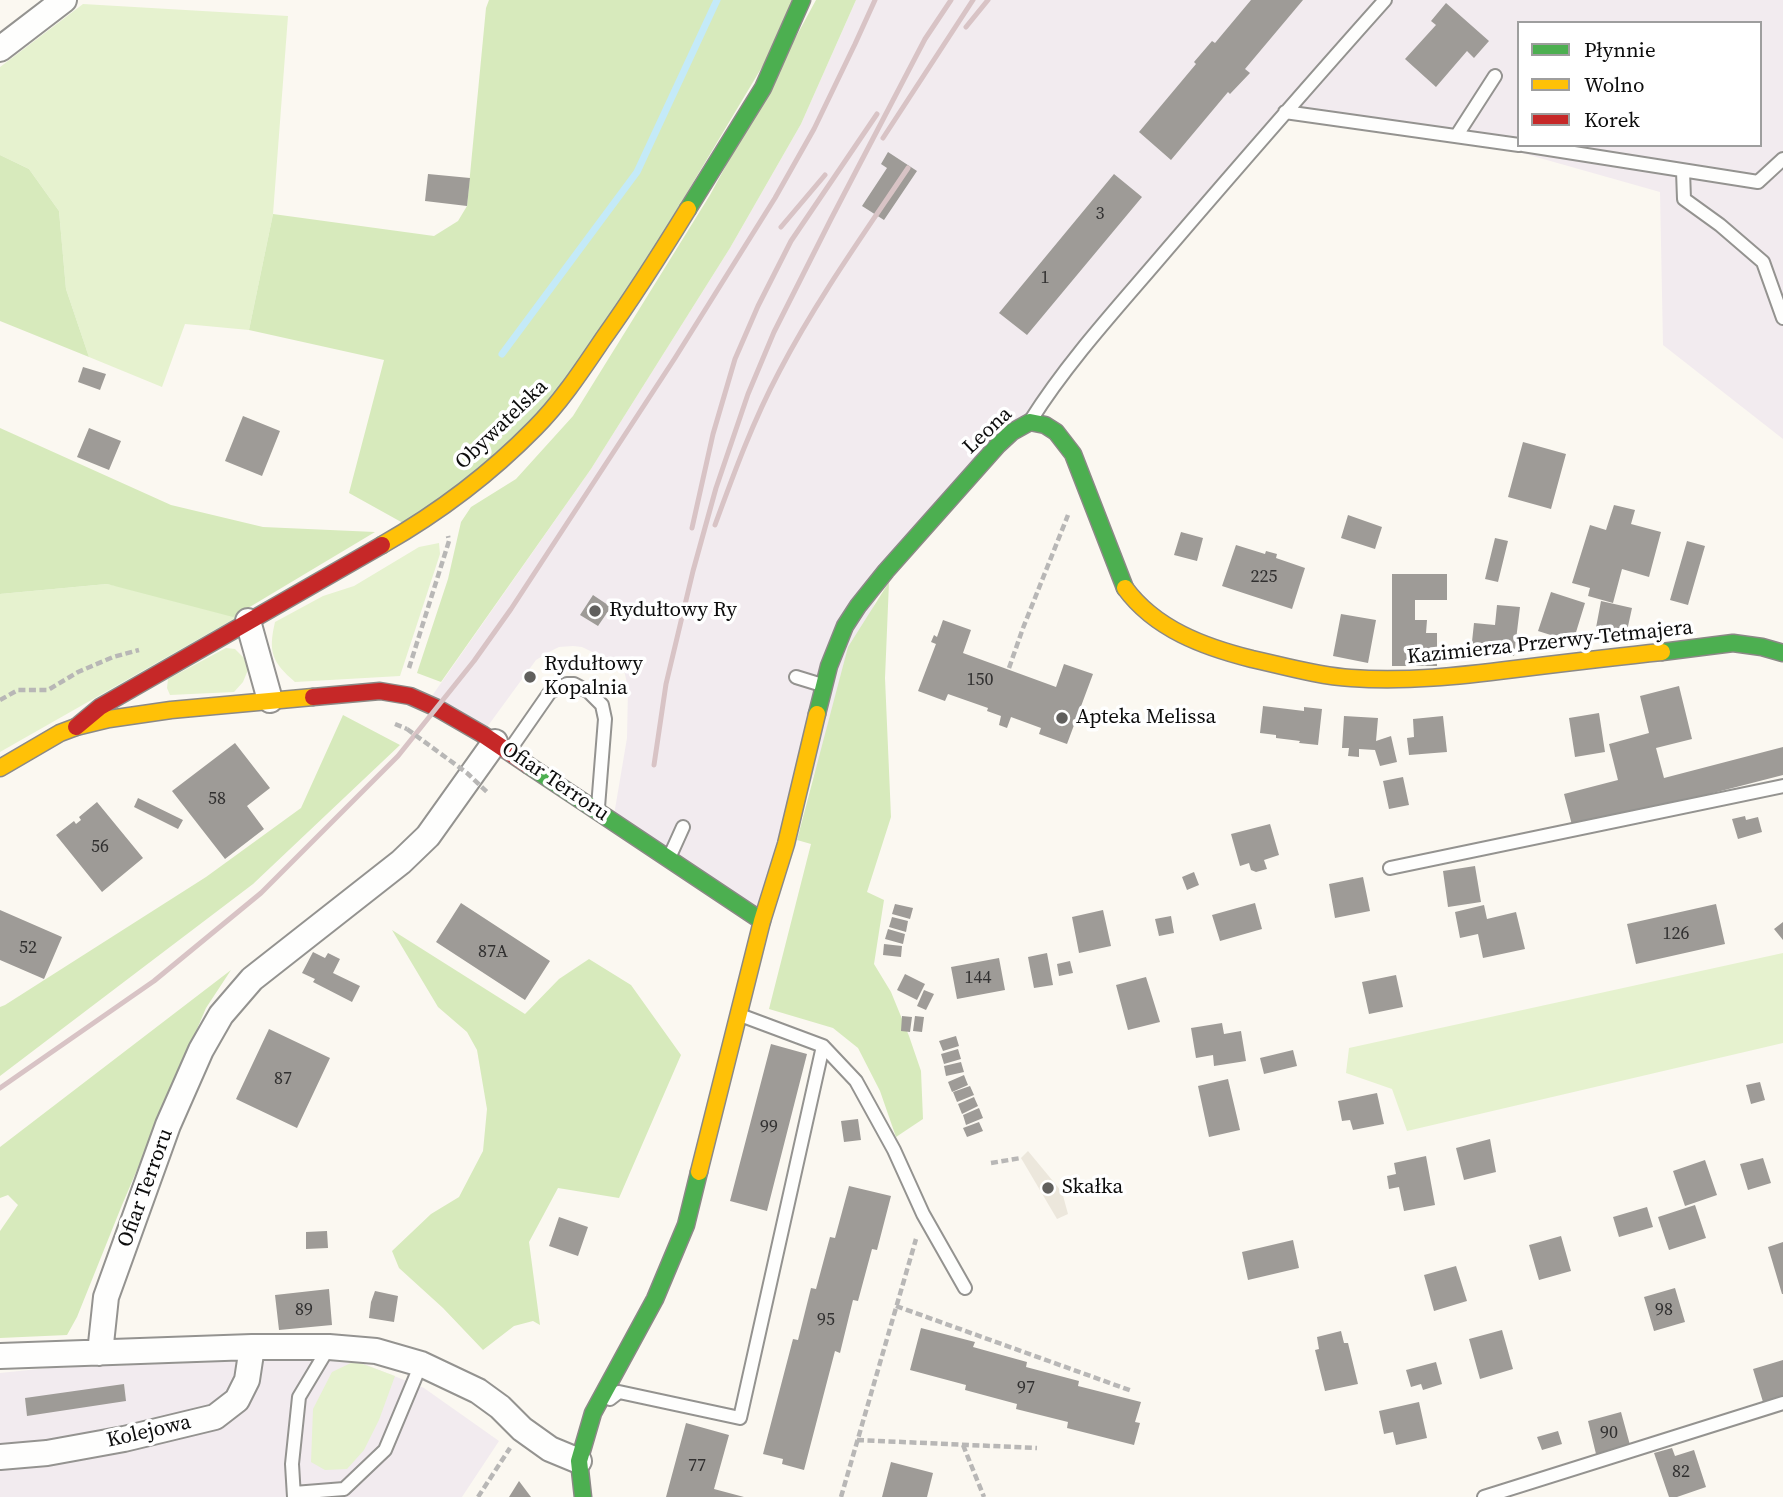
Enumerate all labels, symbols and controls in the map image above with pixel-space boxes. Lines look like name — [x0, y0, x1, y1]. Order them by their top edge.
legend — [1517, 21, 1762, 147]
text: Płynnie — [1584, 35, 1656, 64]
text: Wolno — [1584, 70, 1645, 99]
text: Korek — [1584, 105, 1640, 134]
house number: 3 — [1096, 203, 1104, 225]
house number: 1 — [1041, 267, 1049, 289]
street label: Obywatelska — [451, 375, 553, 475]
street label: Leona — [958, 402, 1018, 460]
house number: 225 — [1251, 566, 1277, 588]
place label: Rydułtowy Ry — [609, 598, 737, 624]
marker: Rydułtowy Ry — [587, 603, 603, 619]
street label: Kazimierza Przerwy-Tetmajera — [1406, 615, 1694, 671]
place label: Rydułtowy Kopalnia — [544, 652, 643, 702]
marker: Rydułtowy Kopalnia — [522, 669, 538, 685]
house number: 150 — [967, 669, 993, 691]
place label: Apteka Melissa — [1076, 705, 1216, 731]
marker: Apteka Melissa — [1054, 710, 1070, 726]
street label: Ofiar Terroru — [497, 737, 613, 827]
house number: 58 — [208, 788, 226, 810]
house number: 56 — [91, 836, 109, 858]
house number: 126 — [1663, 923, 1689, 945]
house number: 52 — [19, 937, 37, 959]
house number: 87A — [478, 941, 508, 963]
house number: 144 — [965, 967, 991, 989]
house number: 87 — [274, 1068, 292, 1090]
house number: 99 — [760, 1116, 778, 1138]
street label: Ofiar Terroru — [113, 1125, 179, 1251]
place label: Skałka — [1062, 1175, 1123, 1201]
marker: Skałka — [1040, 1180, 1056, 1196]
house number: 89 — [295, 1299, 313, 1321]
house number: 98 — [1655, 1299, 1673, 1321]
house number: 95 — [817, 1309, 835, 1331]
house number: 97 — [1017, 1377, 1035, 1399]
street label: Kolejowa — [104, 1410, 194, 1454]
house number: 90 — [1600, 1422, 1618, 1444]
house number: 77 — [688, 1455, 706, 1477]
house number: 82 — [1672, 1461, 1690, 1483]

